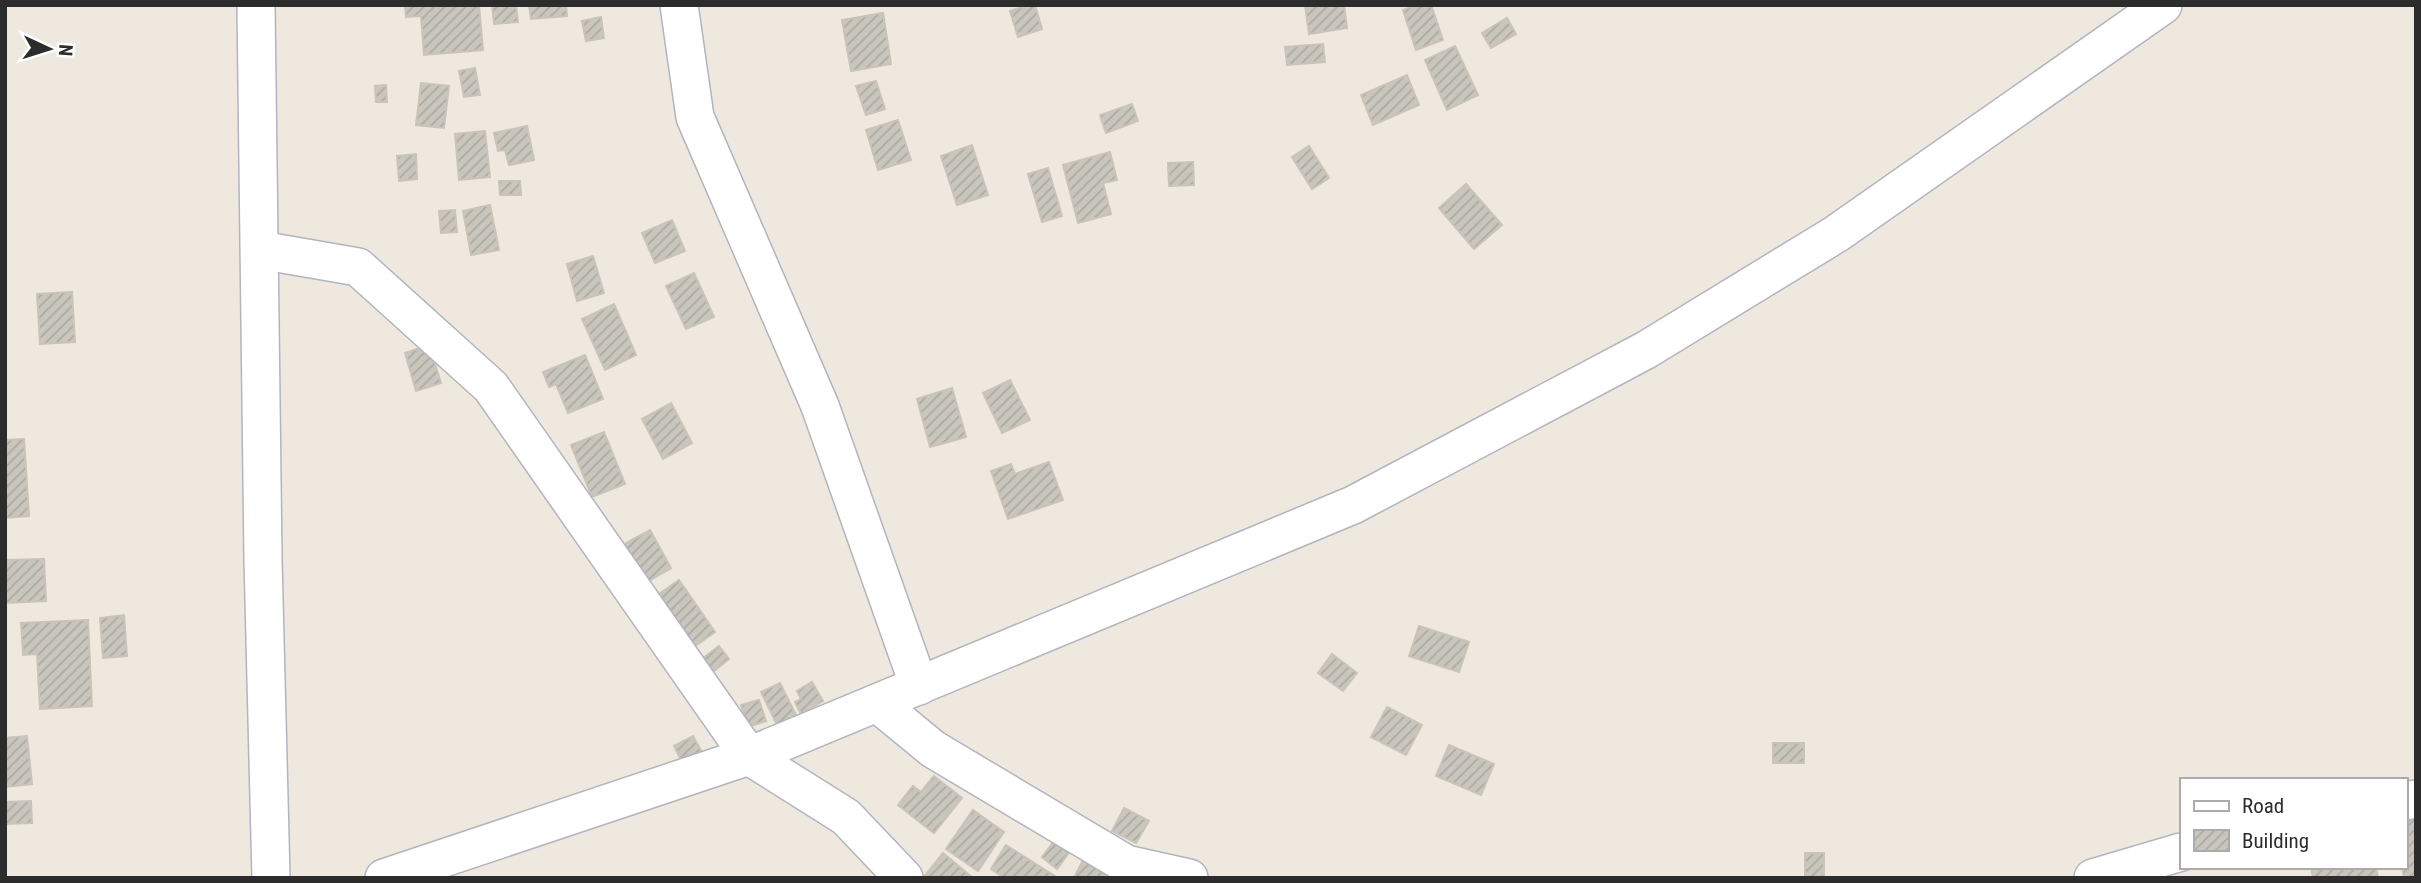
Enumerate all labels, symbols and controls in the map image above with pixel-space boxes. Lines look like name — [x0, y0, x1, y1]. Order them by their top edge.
north arrow — [14, 14, 84, 84]
text: N — [54, 44, 77, 57]
legend — [2180, 778, 2407, 869]
text: Road — [2242, 794, 2284, 818]
text: Building — [2242, 829, 2309, 853]

